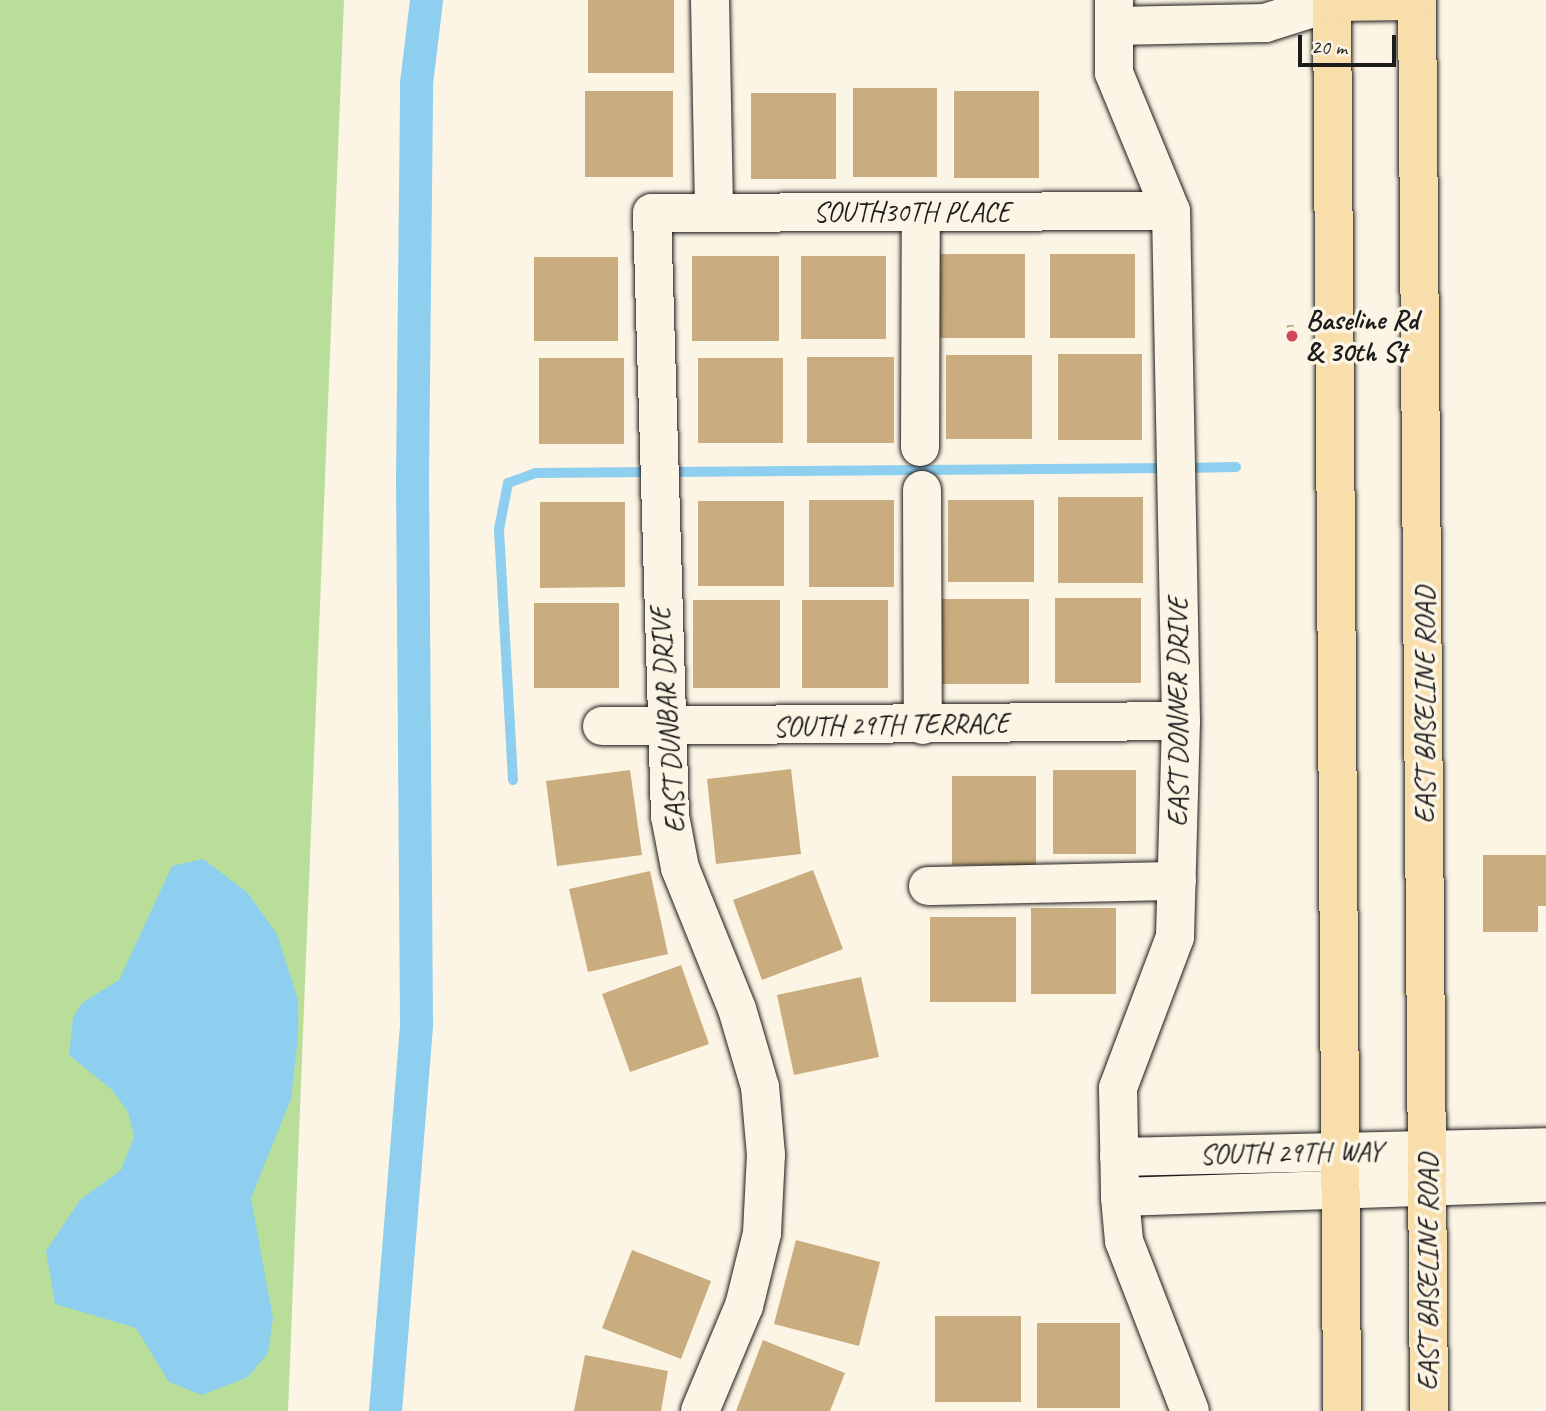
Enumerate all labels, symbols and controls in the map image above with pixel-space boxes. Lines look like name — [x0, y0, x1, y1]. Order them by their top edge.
scale bar — [1301, 21, 1399, 65]
text: 20 m — [1311, 34, 1347, 60]
street label: SOUTH30TH PLACE — [813, 195, 1011, 229]
place label: Baseline Rd & 30th St — [1306, 303, 1418, 369]
marker: Baseline Rd & 30th St — [1284, 328, 1300, 344]
street label: EAST BASELINE ROAD — [1408, 586, 1442, 824]
street label: EAST DONNER DRIVE — [1161, 597, 1195, 827]
street label: EAST DUNBAR DRIVE — [643, 605, 693, 835]
street label: SOUTH 29TH TERRACE — [774, 706, 1008, 744]
street label: SOUTH 29TH WAY — [1198, 1135, 1384, 1171]
street label: EAST BASELINE ROAD — [1411, 1153, 1445, 1391]

